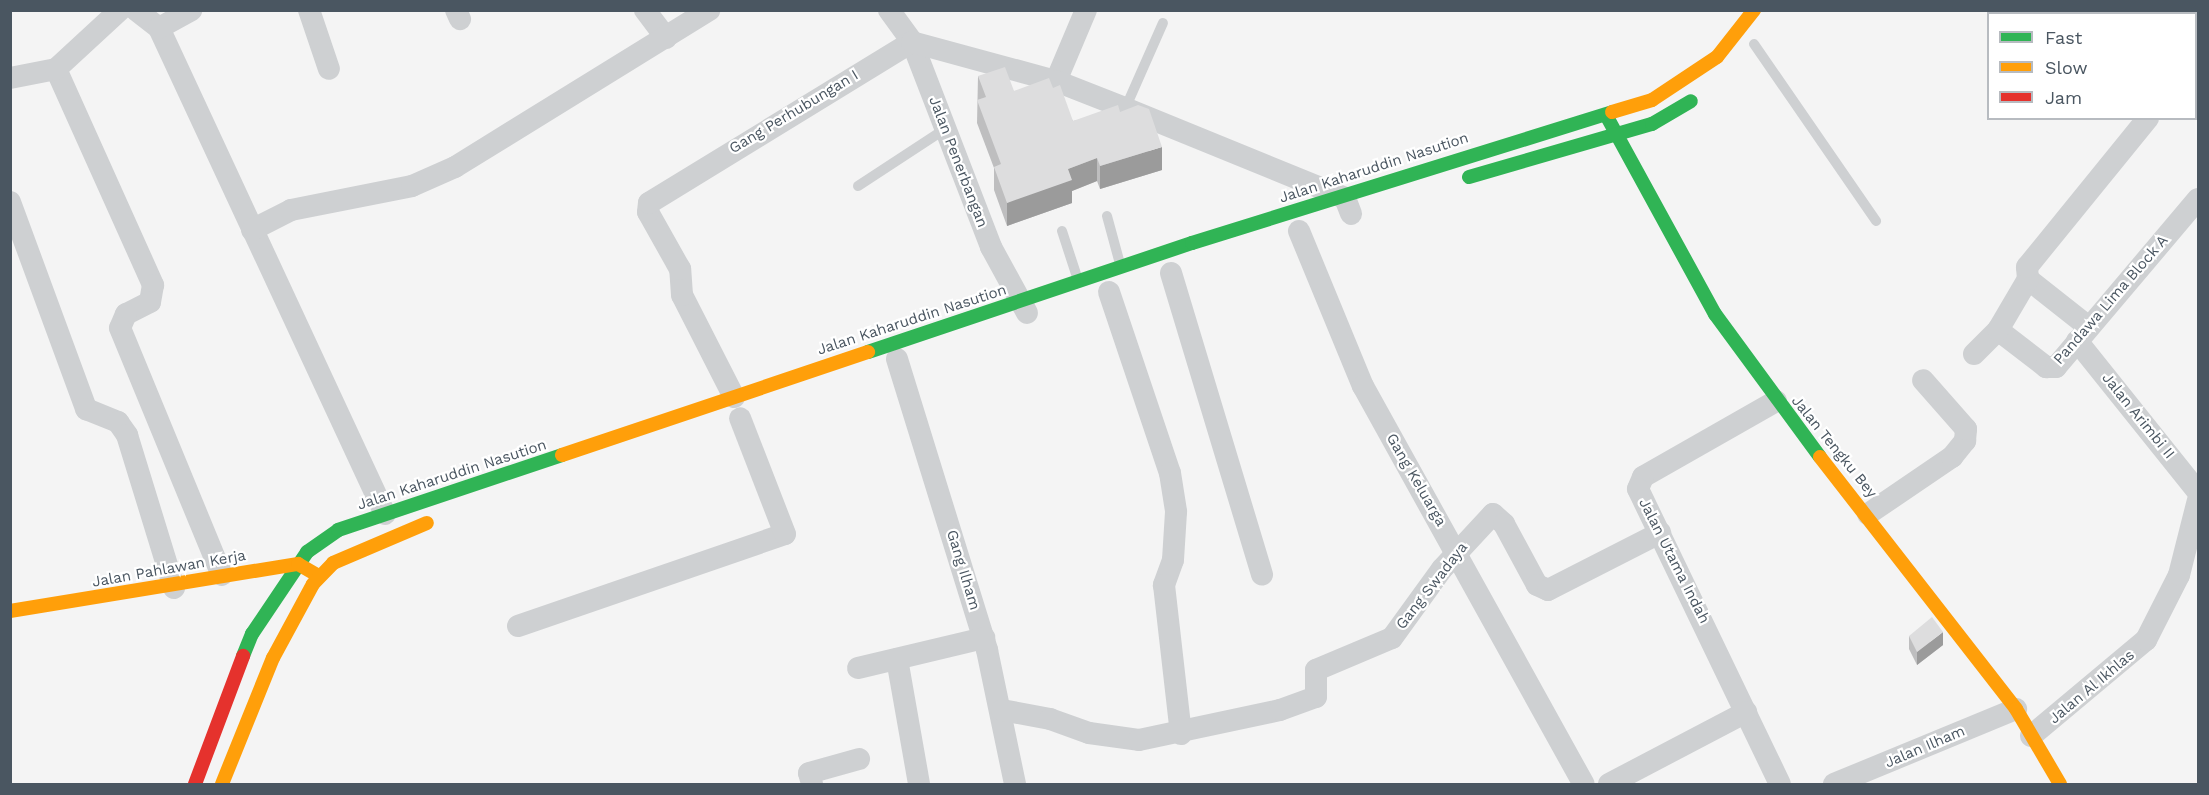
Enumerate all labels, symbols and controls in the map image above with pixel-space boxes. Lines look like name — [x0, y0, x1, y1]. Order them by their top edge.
legend — [1987, 12, 2197, 120]
text: Fast — [2045, 27, 2082, 48]
text: Slow — [2045, 57, 2088, 78]
street label: Gang Perhubungan I — [726, 66, 862, 158]
text: Jam — [2045, 87, 2082, 108]
street label: Jalan Penerbangan — [925, 94, 991, 230]
street label: Jalan Kaharuddin Nasution — [1277, 129, 1471, 207]
street label: Pandawa Lima Block A — [2049, 231, 2173, 369]
street label: Jalan Kaharuddin Nasution — [815, 281, 1009, 359]
street label: Jalan Arimbi II — [2098, 369, 2178, 463]
street label: Jalan Tengku Bey — [1787, 392, 1881, 502]
street label: Gang Keluarga — [1382, 430, 1450, 530]
street label: Jalan Kaharuddin Nasution — [355, 436, 549, 514]
street label: Jalan Utama Indah — [1635, 495, 1713, 627]
street label: Gang Ilham — [942, 528, 984, 612]
street label: Gang Swadaya — [1392, 539, 1472, 633]
street label: Jalan Pahlawan Kerja — [91, 547, 247, 591]
street label: Jalan Al Ikhlas — [2045, 646, 2139, 728]
street label: Jalan Ilham — [1882, 722, 1968, 772]

